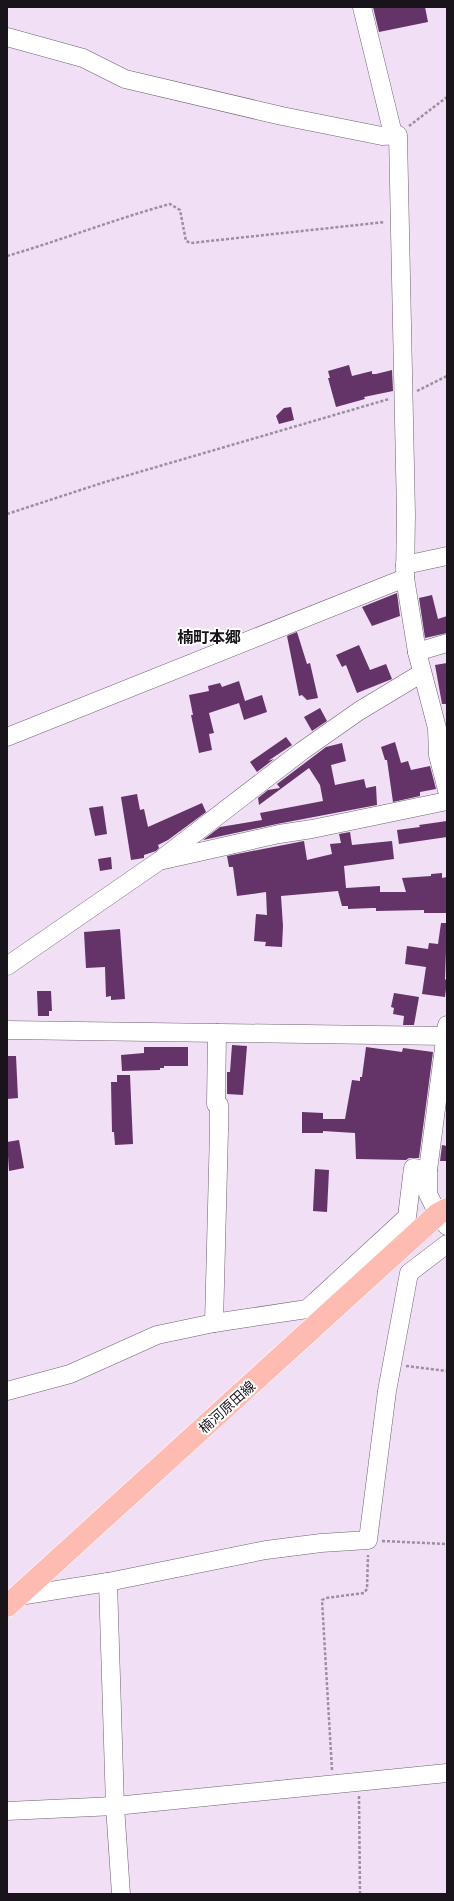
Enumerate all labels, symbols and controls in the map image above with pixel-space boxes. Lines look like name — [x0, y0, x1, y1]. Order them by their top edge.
district label: 楠町本郷 — [177, 626, 241, 649]
street label: 楠河原田線 — [194, 1376, 260, 1438]

